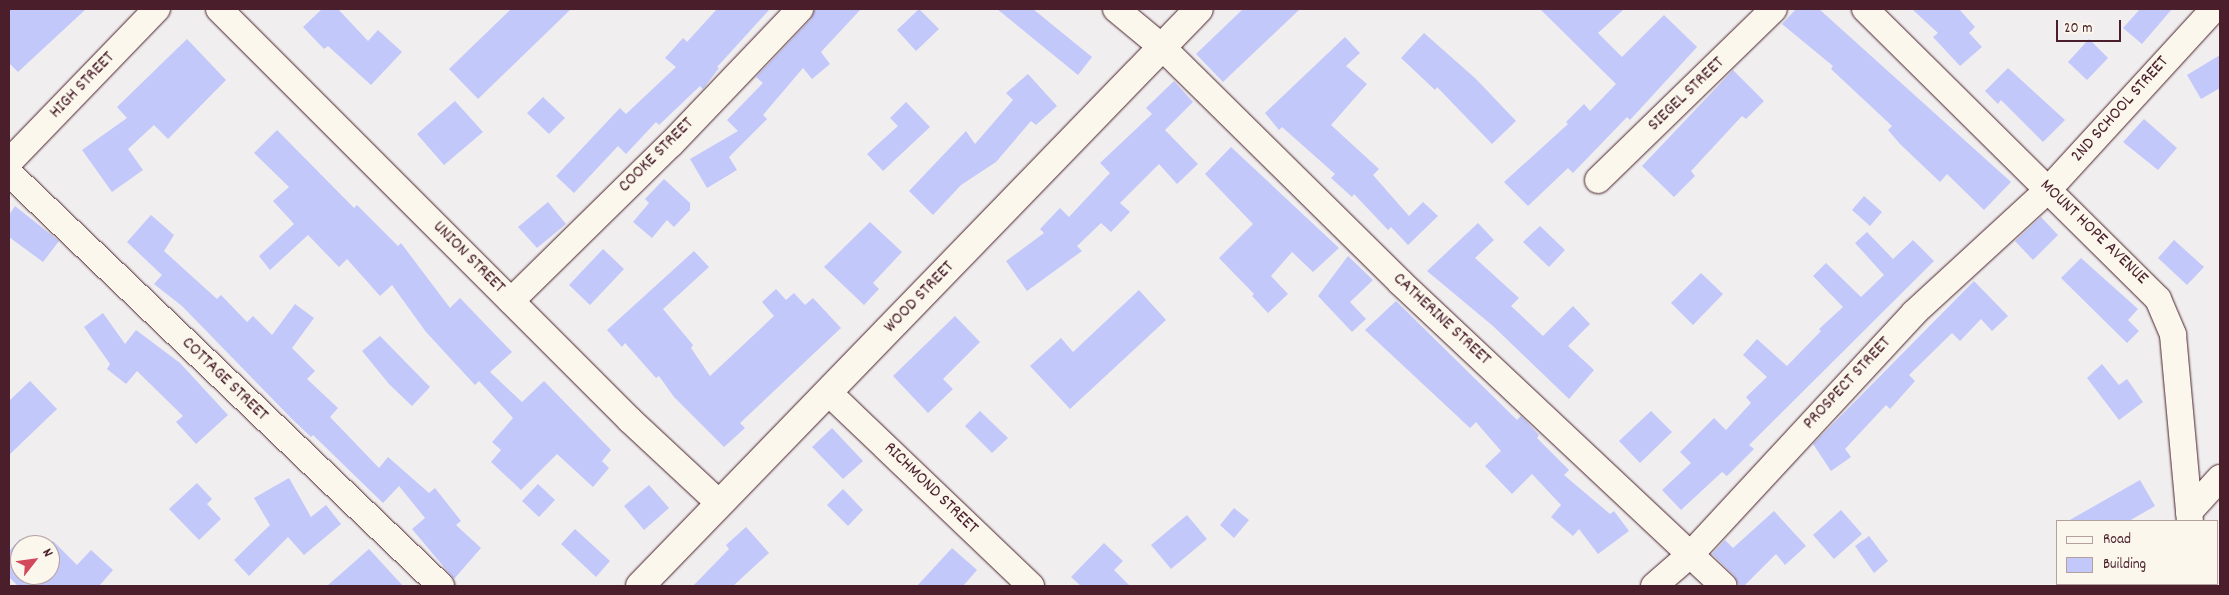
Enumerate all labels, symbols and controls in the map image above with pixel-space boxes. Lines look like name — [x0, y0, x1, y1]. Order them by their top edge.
scale bar — [2059, 10, 2124, 42]
text: 20 m — [2064, 18, 2092, 40]
street label: HIGH STREET — [46, 48, 120, 124]
street label: 2ND SCHOOL STREET — [2068, 52, 2174, 168]
street label: SIEGEL STREET — [1644, 53, 1730, 137]
street label: COOKE STREET — [615, 114, 699, 198]
street label: MOUNT HOPE AVENUE — [2034, 176, 2152, 290]
street label: UNION STREET — [427, 217, 509, 299]
street label: WOOD STREET — [880, 257, 960, 339]
street label: CATHERINE STREET — [1387, 269, 1495, 371]
street label: COTTAGE STREET — [176, 333, 272, 427]
street label: PROSPECT STREET — [1799, 333, 1897, 435]
street label: RICHMOND STREET — [878, 438, 982, 540]
legend — [2056, 520, 2219, 585]
text: Road — [2103, 529, 2131, 551]
north arrow — [10, 535, 60, 585]
text: N — [37, 545, 58, 561]
text: Building — [2103, 554, 2146, 576]

